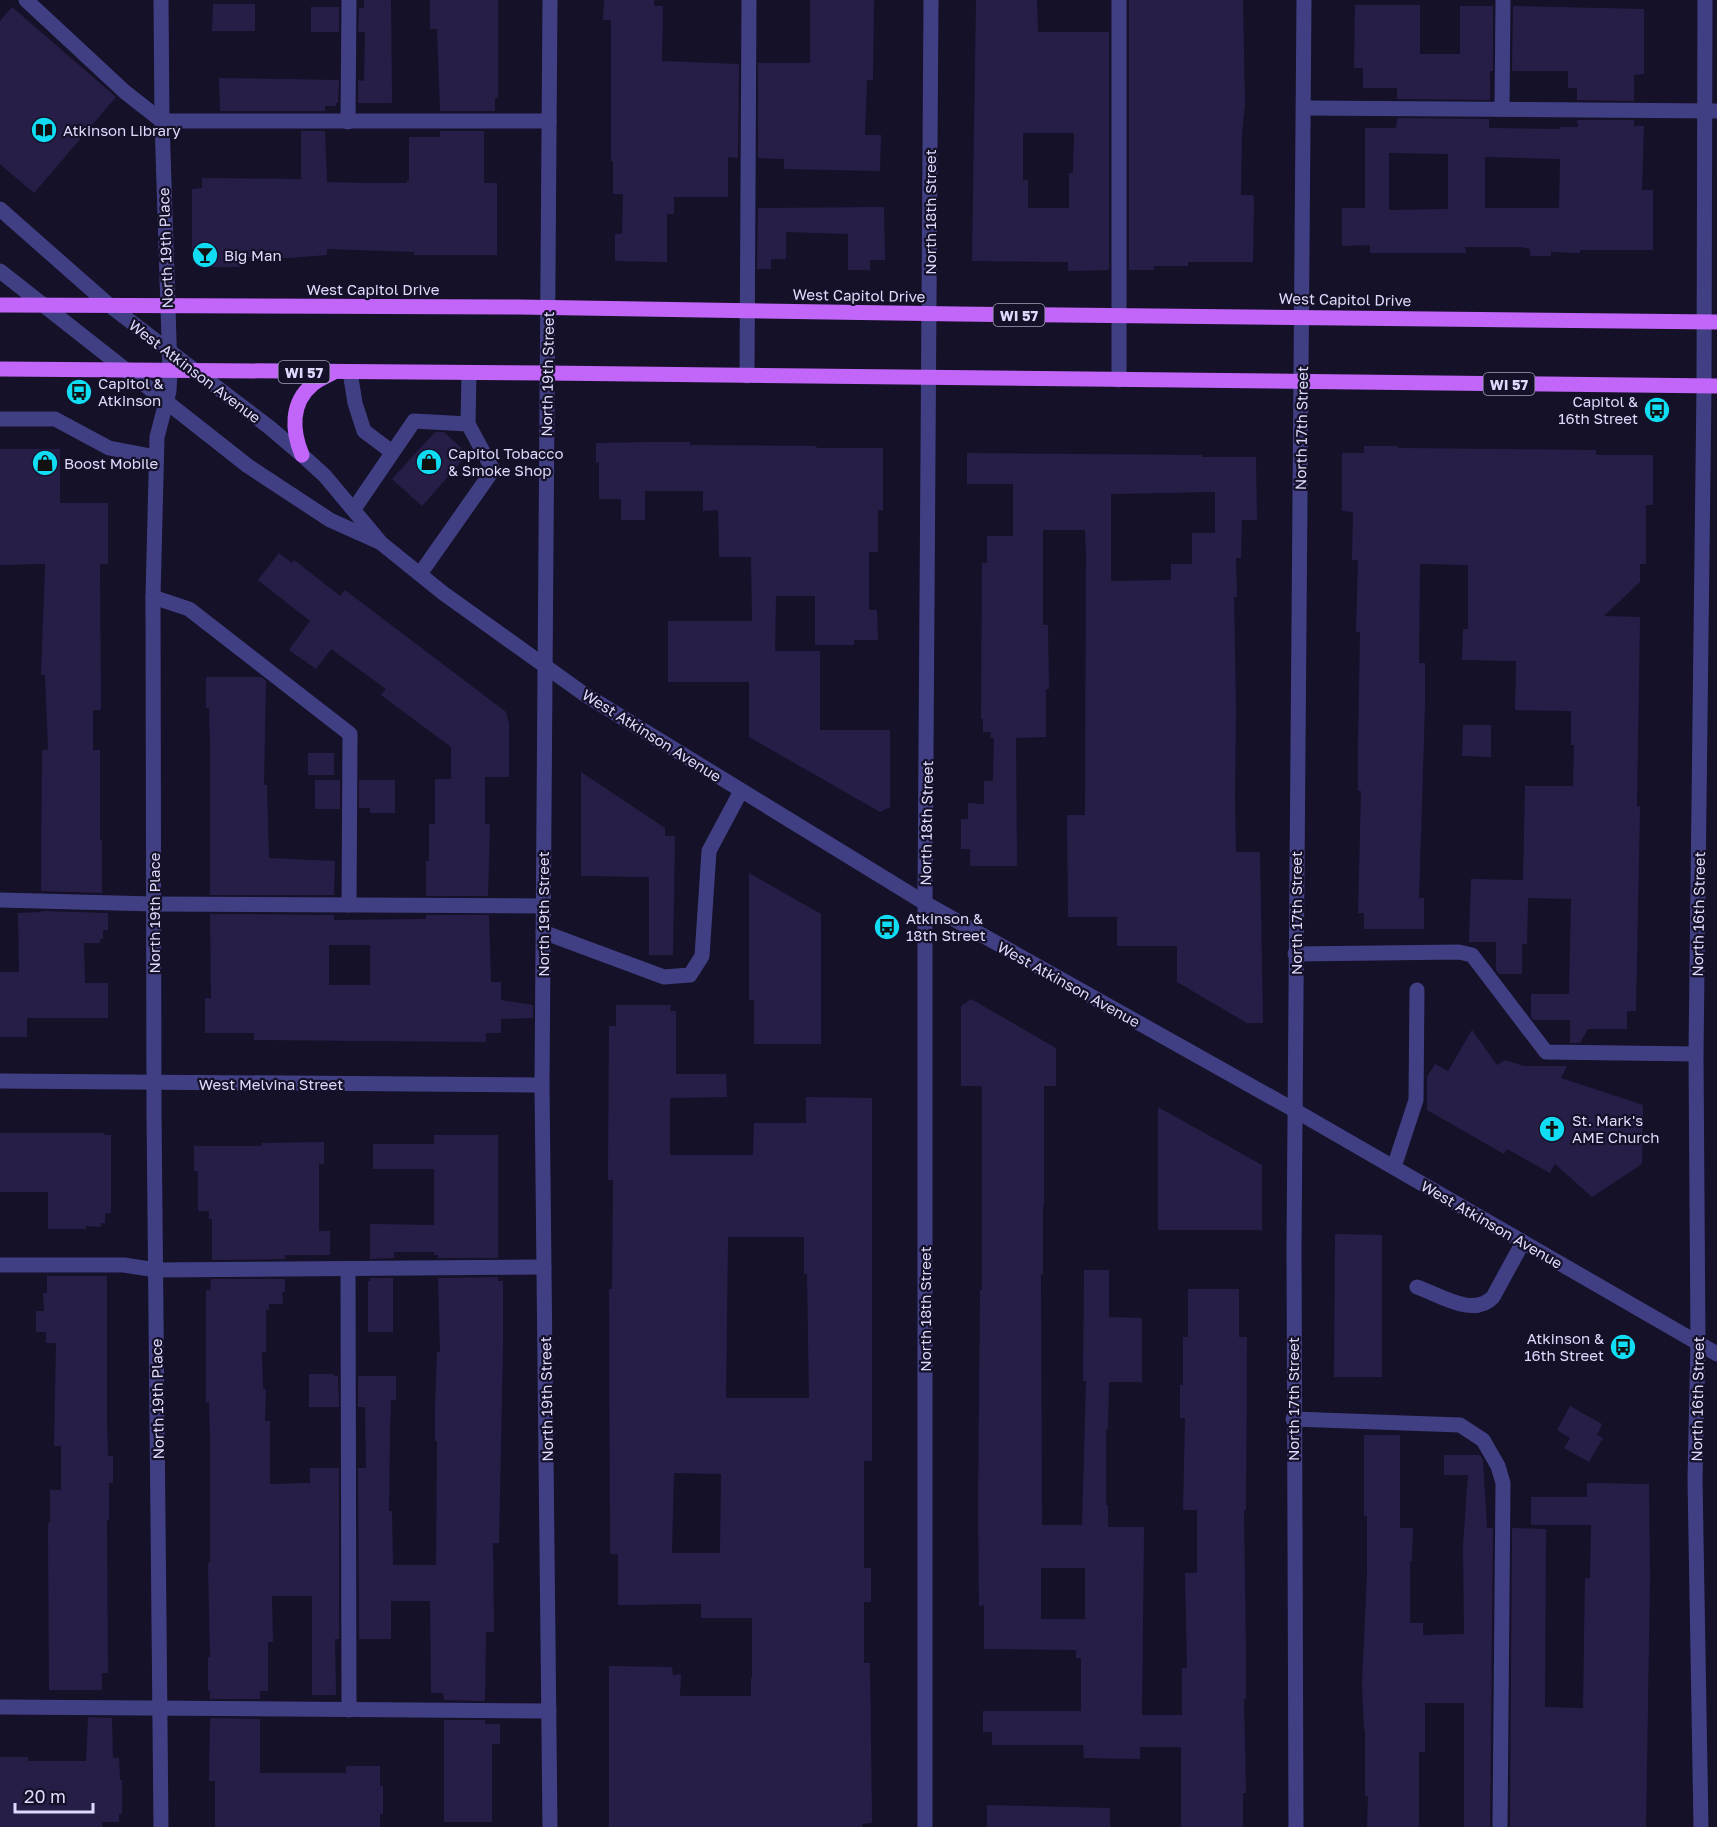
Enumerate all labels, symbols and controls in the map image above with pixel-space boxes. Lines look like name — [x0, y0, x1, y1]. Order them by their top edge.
library icon: Atkinson Library — [29, 115, 59, 145]
place label: Atkinson Library — [63, 121, 181, 139]
street label: North 18th Street — [921, 149, 939, 275]
street label: North 19th Place — [154, 187, 176, 309]
bar icon: Big Man — [190, 240, 220, 270]
place label: Big Man — [224, 246, 282, 264]
street label: West Capitol Drive — [307, 280, 440, 298]
street label: West Capitol Drive — [792, 285, 926, 305]
street label: West Capitol Drive — [1278, 289, 1412, 309]
road number: WI 57 — [994, 304, 1044, 326]
street label: North 19th Street — [537, 311, 557, 437]
street label: West Atkinson Avenue — [126, 316, 265, 427]
road number: WI 57 — [278, 361, 330, 383]
street label: North 17th Street — [1291, 366, 1311, 490]
road number: WI 57 — [1484, 373, 1534, 395]
place label: Capitol & Atkinson — [98, 374, 164, 409]
bus stop icon: Capitol & Atkinson — [64, 377, 94, 407]
place label: Capitol & 16th Street — [1558, 392, 1638, 427]
bus stop icon: Capitol & 16th Street — [1642, 395, 1672, 425]
place label: Capitol Tobacco & Smoke Shop — [448, 444, 563, 479]
shop icon: Capitol Tobacco & Smoke Shop — [414, 447, 444, 477]
shop icon: Boost Mobile — [30, 448, 60, 478]
place label: Boost Mobile — [64, 454, 159, 472]
street label: West Atkinson Avenue — [579, 685, 725, 785]
street label: North 18th Street — [916, 760, 936, 886]
street label: North 19th Street — [534, 851, 552, 977]
street label: North 17th Street — [1287, 851, 1305, 975]
street label: North 16th Street — [1688, 851, 1708, 977]
street label: North 19th Place — [145, 852, 163, 973]
place label: Atkinson & 18th Street — [906, 909, 986, 944]
bus stop icon: Atkinson & 18th Street — [872, 912, 902, 942]
street label: West Atkinson Avenue — [995, 937, 1144, 1031]
street label: West Melvina Street — [199, 1075, 343, 1093]
place label: St. Mark's AME Church — [1572, 1111, 1659, 1146]
church icon: St. Mark's AME Church — [1537, 1114, 1567, 1144]
street label: West Atkinson Avenue — [1418, 1176, 1566, 1272]
street label: North 18th Street — [916, 1246, 934, 1372]
place label: Atkinson & 16th Street — [1524, 1329, 1604, 1364]
bus stop icon: Atkinson & 16th Street — [1608, 1332, 1638, 1362]
street label: North 19th Street — [536, 1336, 556, 1462]
street label: North 16th Street — [1687, 1336, 1707, 1462]
street label: North 17th Street — [1284, 1337, 1302, 1461]
street label: North 19th Place — [147, 1338, 167, 1460]
scale bar — [15, 1776, 93, 1814]
text: 20 m — [24, 1785, 66, 1807]

